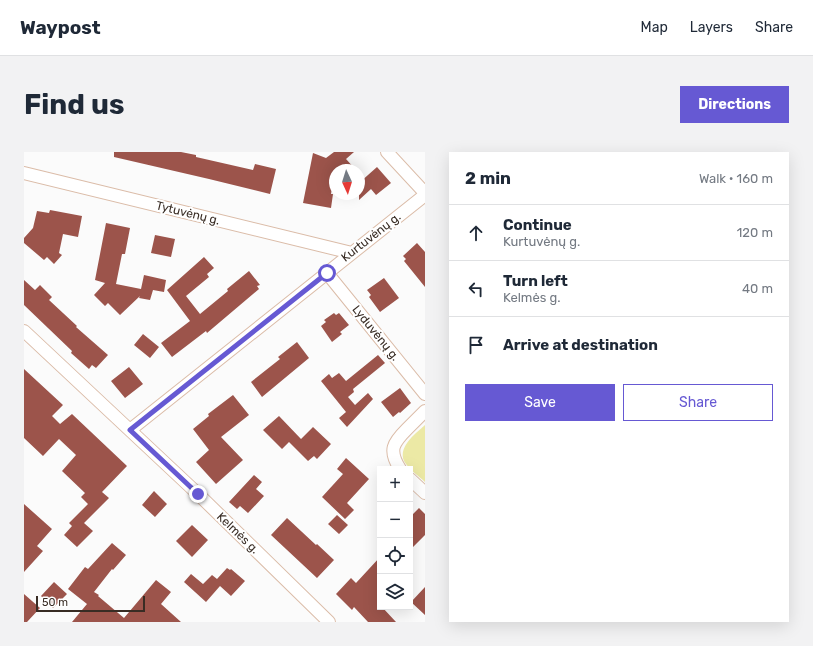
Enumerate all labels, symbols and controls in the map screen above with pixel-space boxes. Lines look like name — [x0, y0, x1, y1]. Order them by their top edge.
text: Waypost — [20, 16, 101, 39]
text: Map — [641, 19, 668, 36]
text: Layers — [690, 19, 733, 36]
text: Share — [755, 19, 793, 36]
button: Directions — [680, 86, 789, 123]
text: Find us — [24, 88, 124, 121]
north arrow — [329, 164, 365, 200]
text: 2 min — [465, 168, 511, 188]
text: Walk · 160 m — [699, 171, 773, 186]
street label: Tytuvėnų g. — [155, 198, 221, 228]
street label: Kurtuvėnų g. — [339, 209, 403, 265]
text: Continue — [503, 216, 572, 234]
icon: ahead — [465, 222, 487, 244]
text: 120 m — [737, 225, 773, 240]
text: Kurtuvėnų g. — [503, 234, 580, 249]
route start — [318, 264, 336, 282]
text: Turn left — [503, 272, 568, 290]
icon: left — [465, 278, 487, 300]
text: 40 m — [742, 281, 773, 296]
text: Kelmės g. — [503, 290, 561, 305]
street label: Lyduvėnų g. — [349, 302, 403, 364]
icon: arrive — [465, 334, 487, 356]
text: Arrive at destination — [503, 336, 658, 354]
button: Save — [465, 384, 615, 421]
button: Share — [623, 384, 773, 421]
map controls — [377, 466, 413, 610]
button: + — [377, 466, 413, 502]
route end — [189, 485, 207, 503]
button: − — [377, 502, 413, 538]
street label: Kelmės g. — [214, 510, 262, 556]
button: locate — [377, 538, 413, 574]
button: layers — [377, 574, 413, 610]
scale bar — [36, 594, 145, 613]
text: 50 m — [42, 596, 68, 609]

